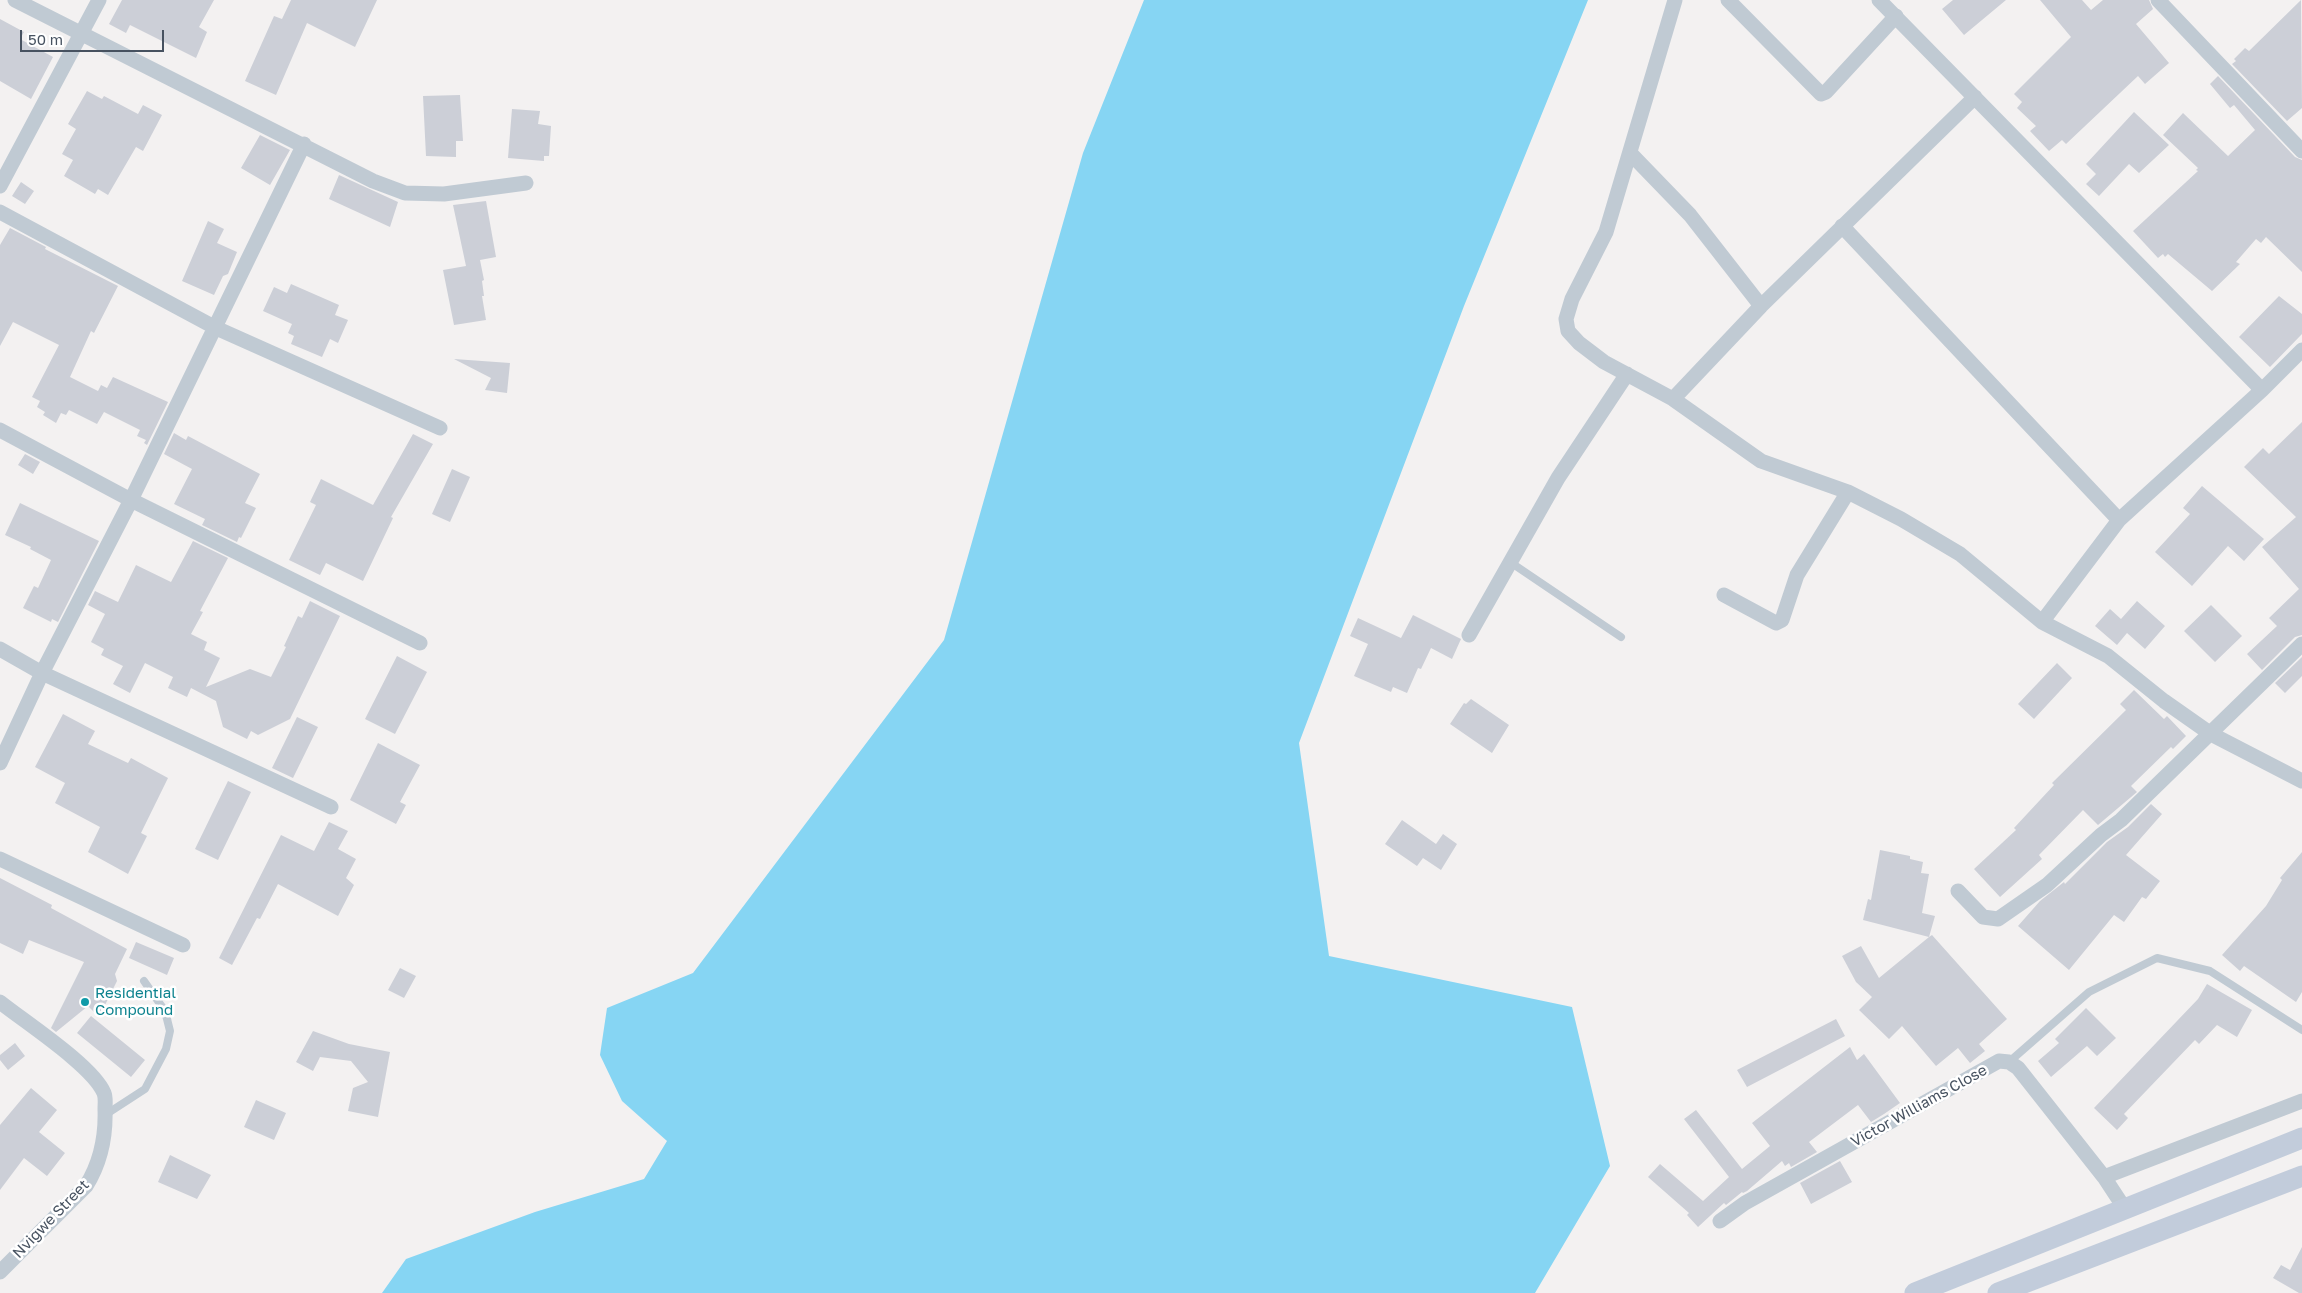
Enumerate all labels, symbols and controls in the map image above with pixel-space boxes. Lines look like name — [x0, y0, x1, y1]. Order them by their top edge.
scale bar — [22, 20, 166, 52]
text: 50 m — [28, 30, 63, 48]
place label: Residential Compound — [95, 984, 176, 1019]
marker: Residential Compound — [79, 996, 91, 1008]
street label: Victor Williams Close — [1848, 1061, 1990, 1151]
street label: Nvigwe Street — [9, 1176, 93, 1262]

